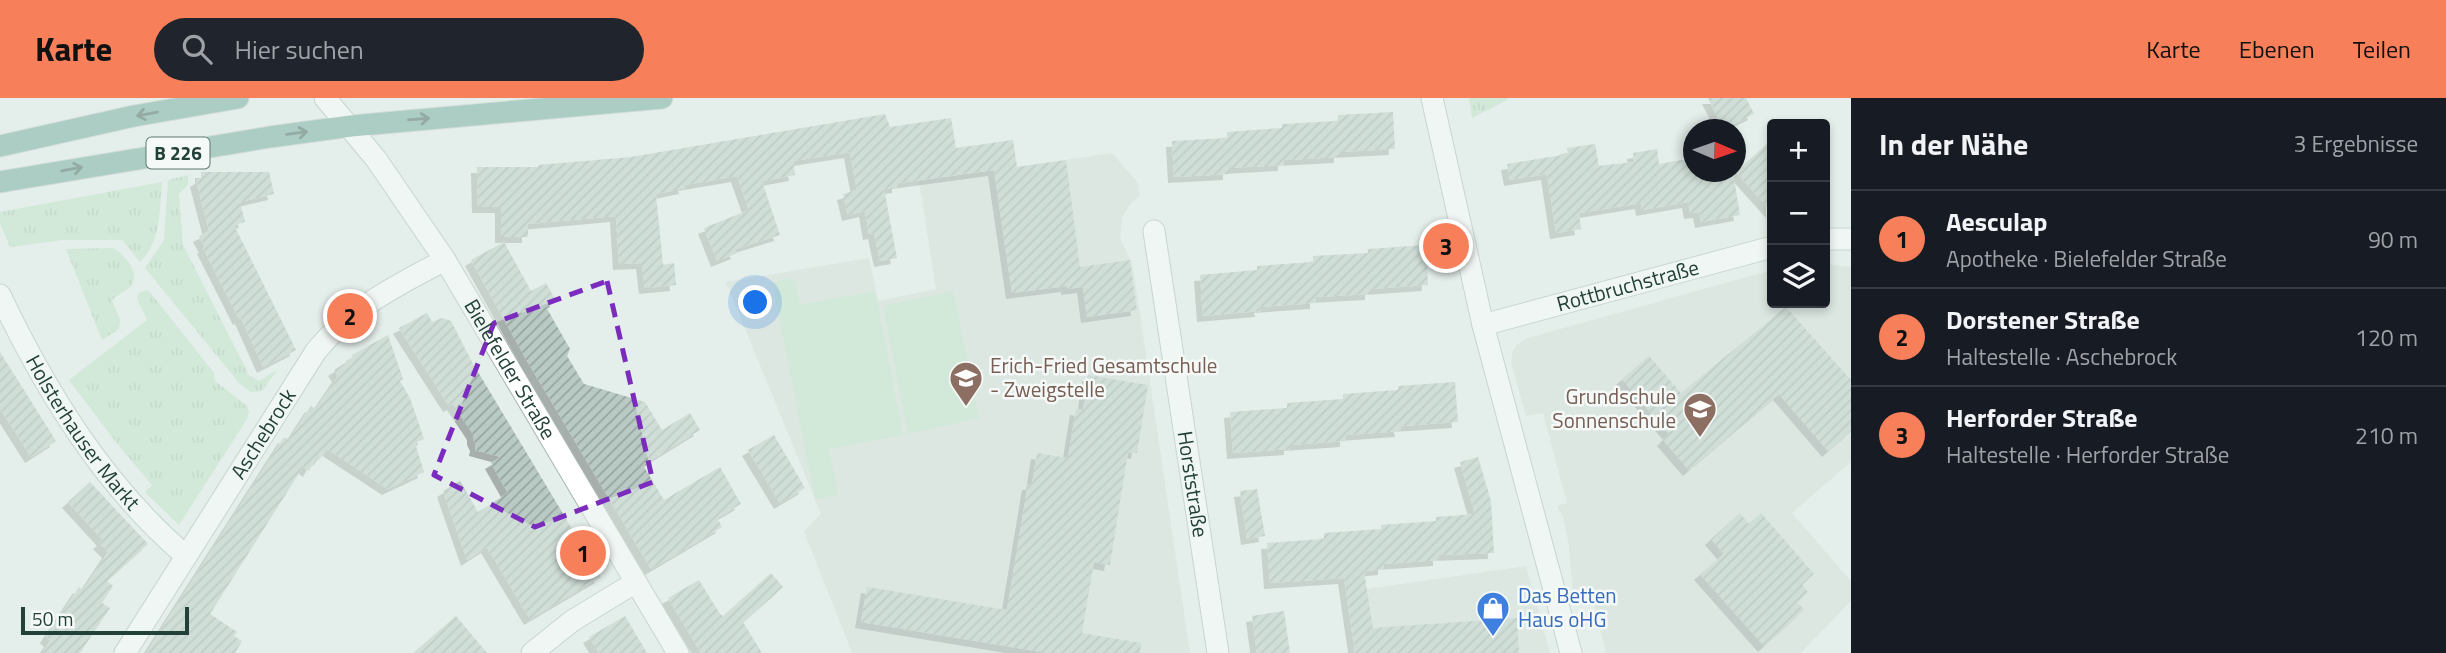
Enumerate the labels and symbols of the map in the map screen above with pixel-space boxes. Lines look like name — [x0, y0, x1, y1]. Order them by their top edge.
one-way arrow — [136, 108, 159, 121]
one-way arrow — [407, 112, 429, 125]
north arrow — [1683, 119, 1746, 182]
one-way arrow — [285, 126, 308, 139]
road number: B 226 — [146, 138, 210, 168]
one-way arrow — [60, 162, 83, 175]
pin: 3 — [1423, 220, 1469, 272]
street label: Rottbruchstraße — [1553, 250, 1702, 319]
your location — [738, 285, 772, 319]
pin: 2 — [327, 290, 373, 342]
street label: Bielefelder Straße — [457, 293, 565, 445]
street label: Holsterhauser Markt — [18, 349, 149, 518]
place label: Erich-Fried Gesamtschule - Zweigstelle — [990, 349, 1217, 405]
school or university icon: Erich-Fried Gesamtschule - Zweigstelle — [947, 359, 985, 408]
place label: Grundschule Sonnenschule — [1552, 380, 1676, 436]
street label: Aschebrock — [222, 382, 303, 485]
school or university icon: Grundschule Sonnenschule — [1681, 390, 1719, 439]
street label: Horststraße — [1170, 429, 1217, 539]
pin: 1 — [560, 527, 606, 579]
place label: Das Betten Haus oHG — [1518, 579, 1617, 635]
shop icon: Das Betten Haus oHG — [1474, 589, 1512, 638]
scale bar — [21, 604, 189, 636]

